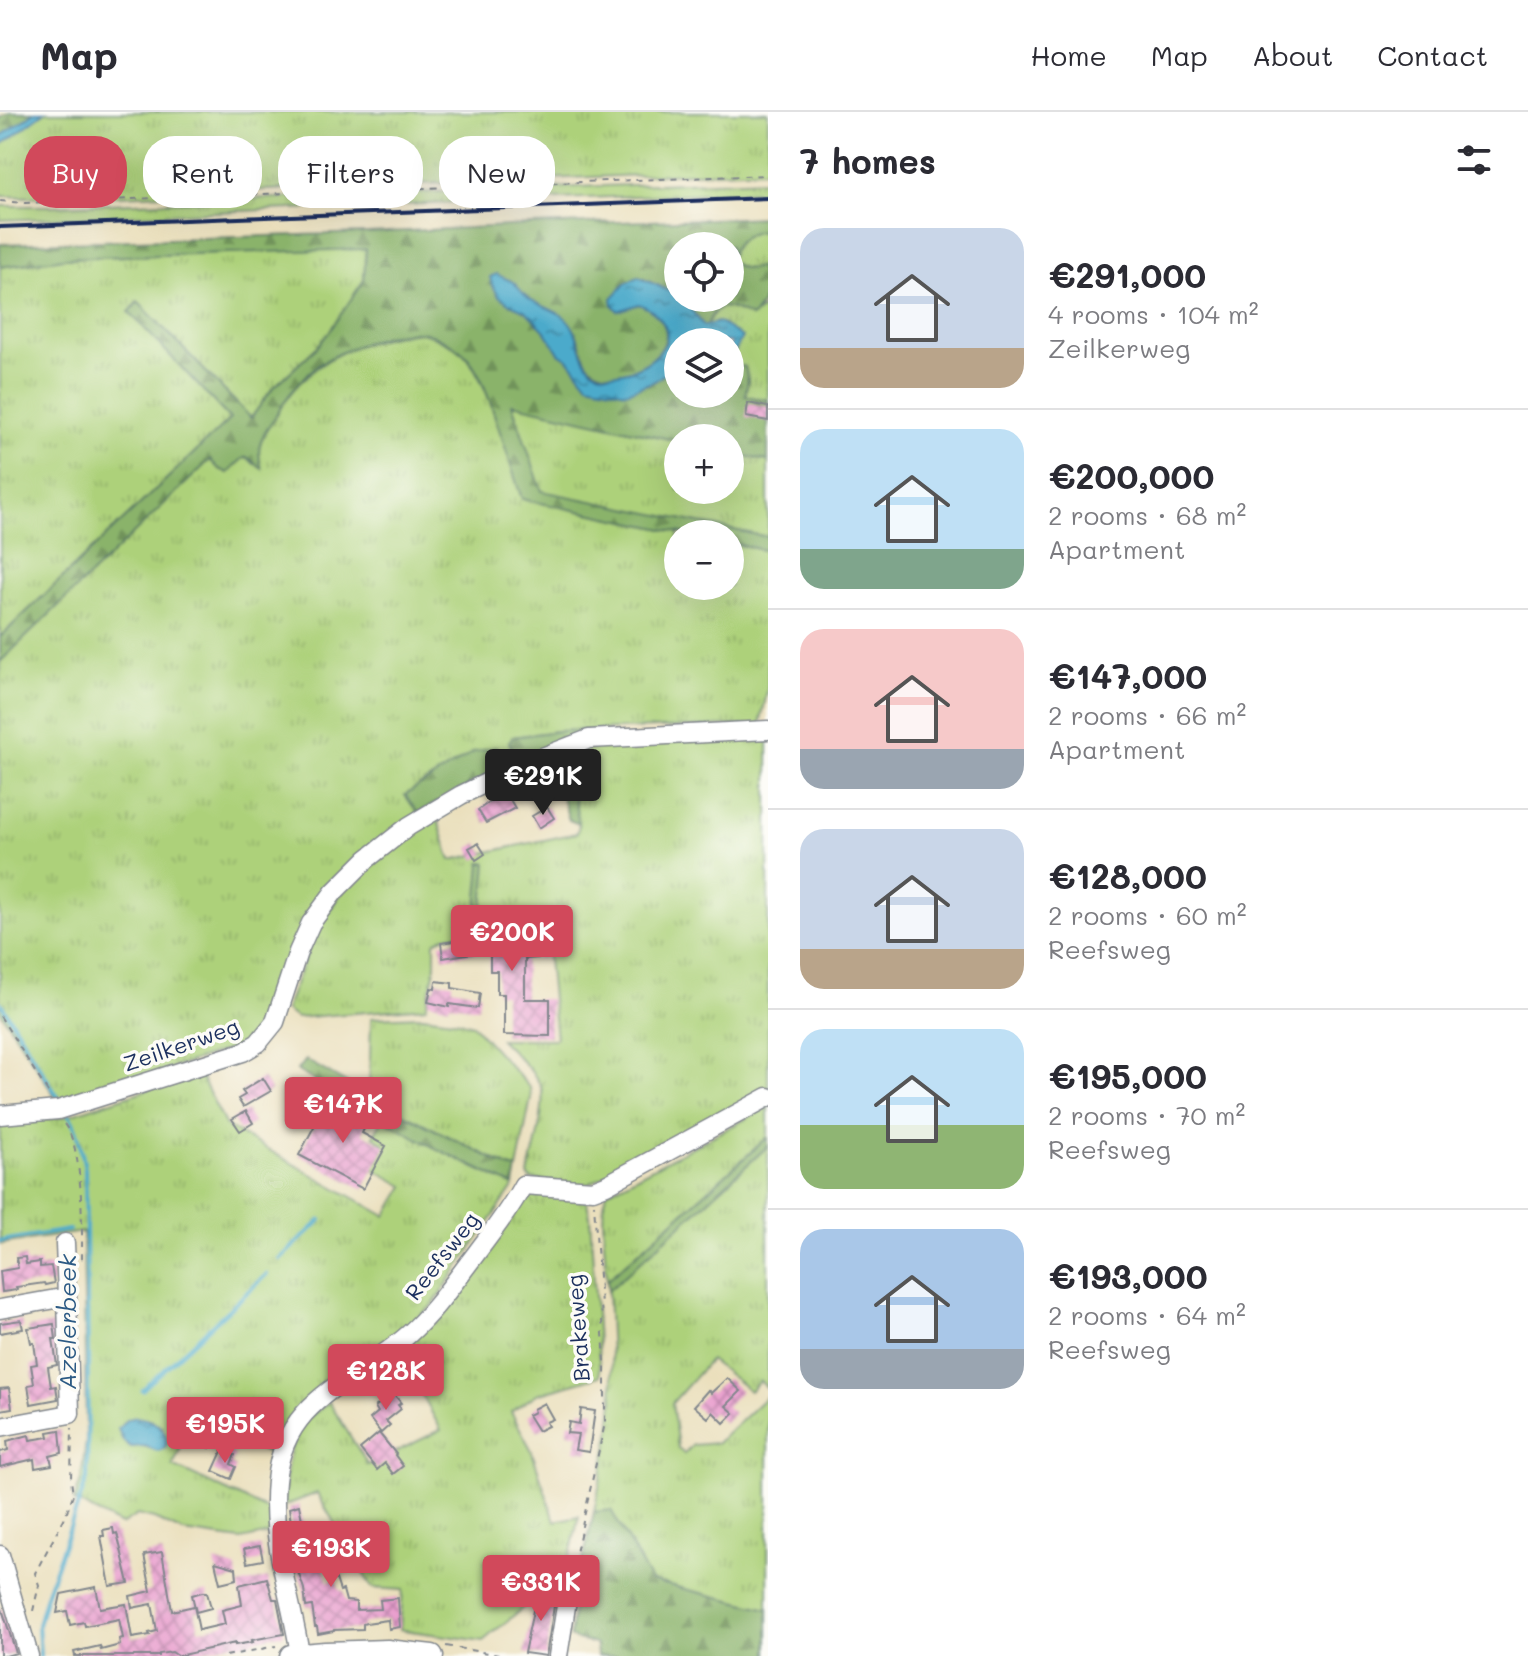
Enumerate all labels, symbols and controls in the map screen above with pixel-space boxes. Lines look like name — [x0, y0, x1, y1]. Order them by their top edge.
text: Map — [40, 30, 118, 80]
text: Home — [1031, 37, 1107, 73]
text: Map — [1151, 37, 1208, 73]
text: About — [1252, 37, 1333, 73]
text: Contact — [1377, 37, 1488, 73]
chip: Buy — [24, 136, 127, 208]
chip: Rent — [143, 136, 262, 208]
chip: Filters — [278, 136, 423, 208]
chip: New — [439, 136, 555, 208]
text: 7 homes — [800, 138, 936, 183]
icon: filters — [1452, 138, 1496, 182]
map controls — [664, 232, 744, 600]
button: locate — [664, 232, 744, 312]
text: €291,000 — [1048, 252, 1206, 297]
icon: home — [864, 260, 960, 356]
text: 4 rooms · 104 m² — [1048, 297, 1259, 331]
button: layers — [664, 328, 744, 408]
text: Zeilkerweg — [1048, 331, 1190, 365]
button: + — [664, 424, 744, 504]
text: €200,000 — [1048, 453, 1214, 498]
icon: home — [864, 461, 960, 557]
text: 2 rooms · 68 m² — [1048, 498, 1246, 532]
button: − — [664, 520, 744, 600]
text: Apartment — [1048, 532, 1185, 566]
text: €147,000 — [1048, 653, 1207, 698]
icon: home — [864, 661, 960, 757]
text: 2 rooms · 66 m² — [1048, 698, 1246, 732]
text: Apartment — [1048, 732, 1185, 766]
pin: €291K — [487, 749, 599, 817]
text: €291K — [503, 758, 583, 792]
text: €128,000 — [1048, 853, 1207, 898]
icon: home — [864, 861, 960, 957]
text: 2 rooms · 60 m² — [1048, 898, 1247, 932]
pin: €200K — [456, 905, 568, 973]
text: €200K — [469, 914, 555, 948]
text: Reefsweg — [1048, 932, 1171, 966]
street label: Zeilkerweg — [119, 1011, 243, 1078]
text: €195,000 — [1048, 1053, 1207, 1098]
icon: home — [864, 1061, 960, 1157]
pin: €147K — [287, 1077, 399, 1145]
text: €147K — [303, 1086, 383, 1120]
text: 2 rooms · 70 m² — [1048, 1098, 1245, 1132]
text: Reefsweg — [1048, 1132, 1171, 1166]
street label: Reefsweg — [398, 1206, 485, 1306]
water label: Azelerbeek — [51, 1253, 82, 1390]
text: €193,000 — [1048, 1253, 1208, 1298]
icon: home — [864, 1261, 960, 1357]
street label: Brakeweg — [559, 1274, 596, 1383]
text: 2 rooms · 64 m² — [1048, 1298, 1246, 1332]
text: Reefsweg — [1048, 1332, 1171, 1366]
pin: €128K — [330, 1344, 442, 1412]
text: €128K — [346, 1353, 426, 1387]
pin: €195K — [169, 1397, 281, 1465]
text: €195K — [185, 1406, 265, 1440]
pin: €193K — [275, 1521, 387, 1589]
text: €193K — [291, 1530, 371, 1564]
pin: €331K — [485, 1555, 597, 1623]
text: €331K — [501, 1564, 581, 1598]

